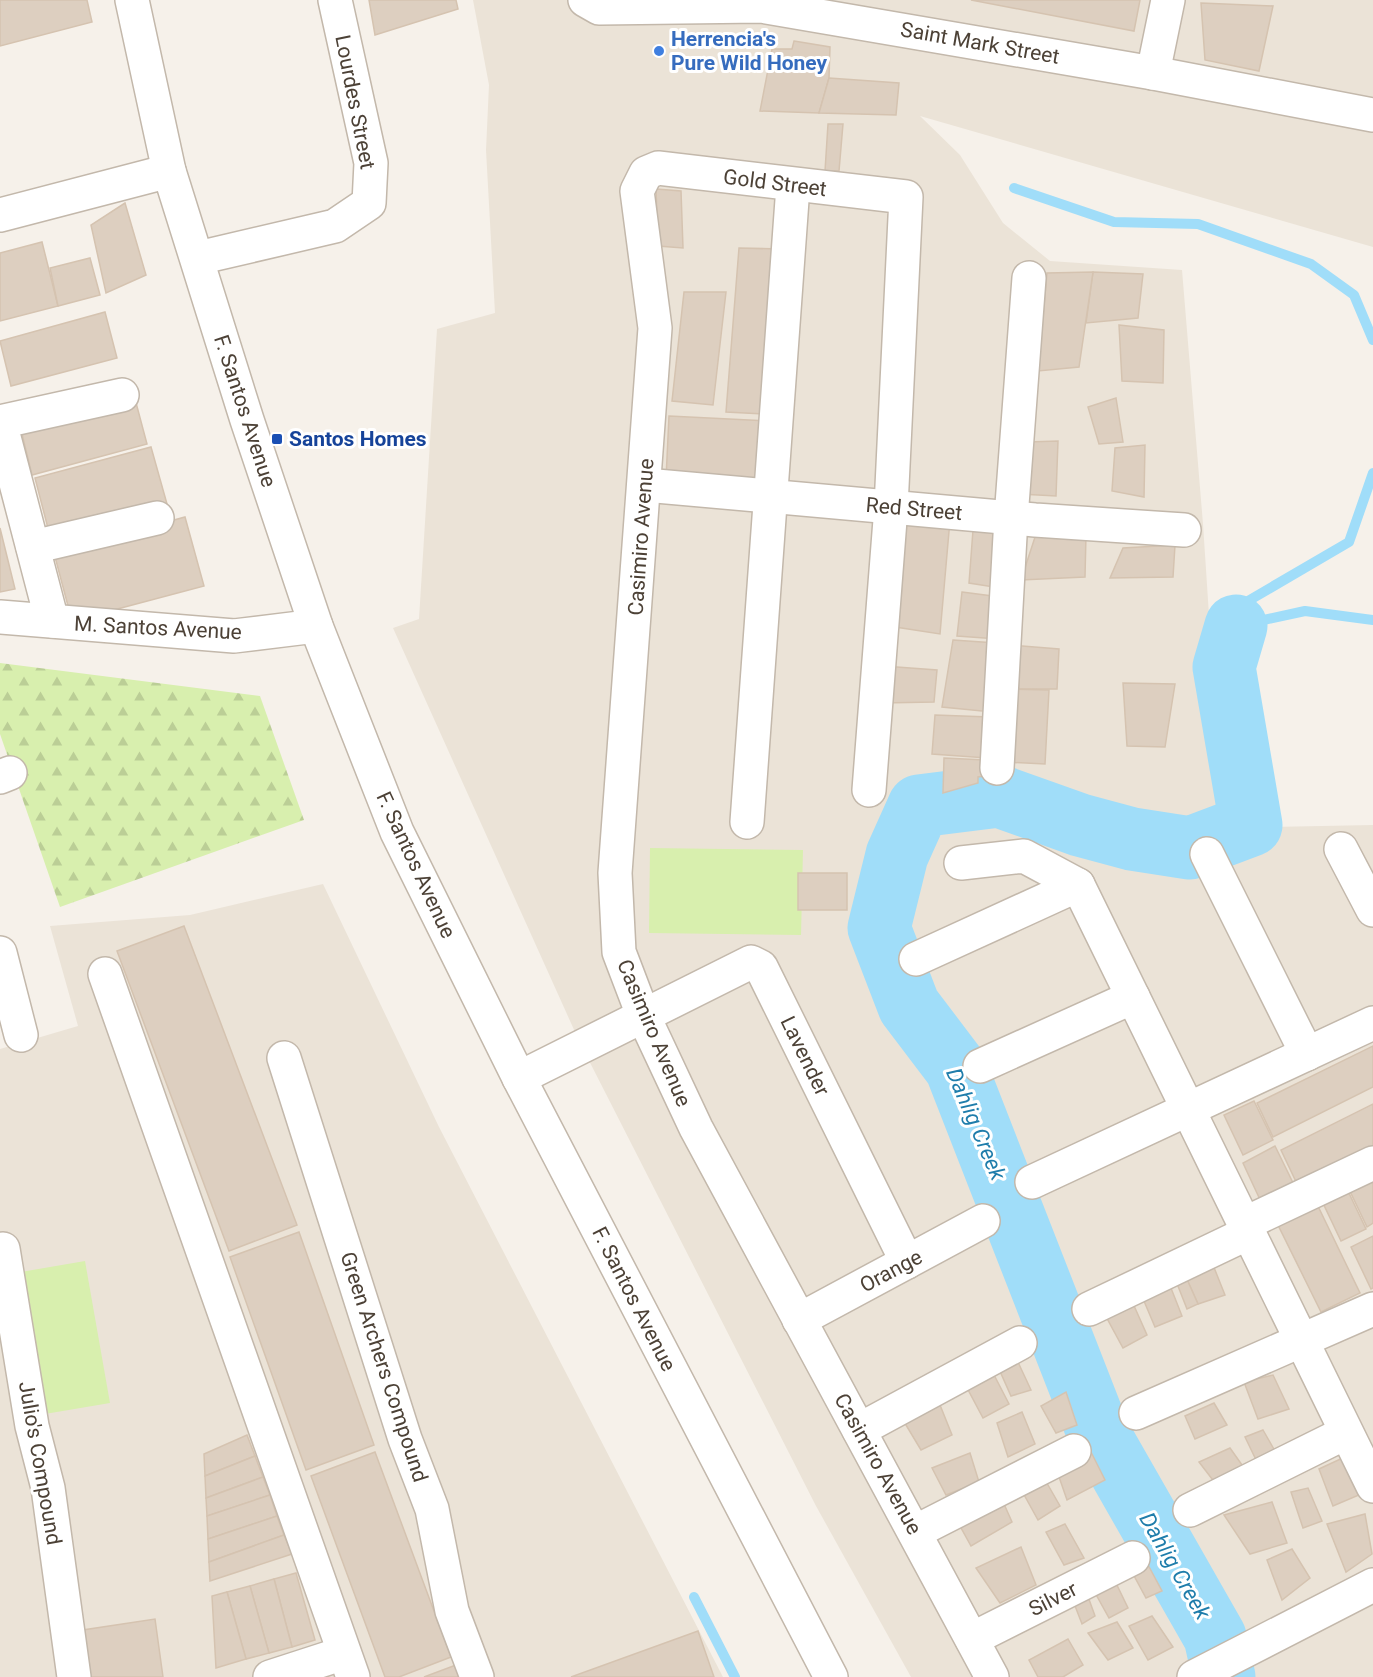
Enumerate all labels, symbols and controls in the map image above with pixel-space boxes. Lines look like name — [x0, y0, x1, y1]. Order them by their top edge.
street label: Saint Mark Street — [899, 17, 1061, 69]
place label: Herrencia's Pure Wild Honey — [671, 27, 828, 75]
street label: Lourdes Street — [330, 33, 380, 171]
marker: Herrencia's Pure Wild Honey — [652, 44, 666, 58]
street label: Gold Street — [722, 165, 828, 201]
street label: F. Santos Avenue — [209, 332, 281, 490]
place label: Santos Homes — [289, 427, 427, 451]
marker: Santos Homes — [270, 432, 284, 446]
street label: Casimiro Avenue — [624, 458, 658, 616]
street label: Red Street — [865, 493, 963, 525]
street label: M. Santos Avenue — [74, 612, 242, 644]
street label: F. Santos Avenue — [372, 788, 460, 942]
street label: Casimiro Avenue — [612, 956, 696, 1110]
street label: Lavender — [775, 1012, 835, 1100]
water label: Dahlig Creek — [941, 1064, 1011, 1185]
street label: F. Santos Avenue — [587, 1223, 681, 1375]
street label: Orange — [856, 1245, 926, 1297]
street label: Green Archers Compound — [335, 1249, 433, 1485]
street label: Julio's Compound — [14, 1379, 66, 1547]
street label: Casimiro Avenue — [829, 1389, 927, 1539]
water label: Dahlig Creek — [1134, 1508, 1216, 1625]
street label: Silver — [1025, 1577, 1081, 1621]

